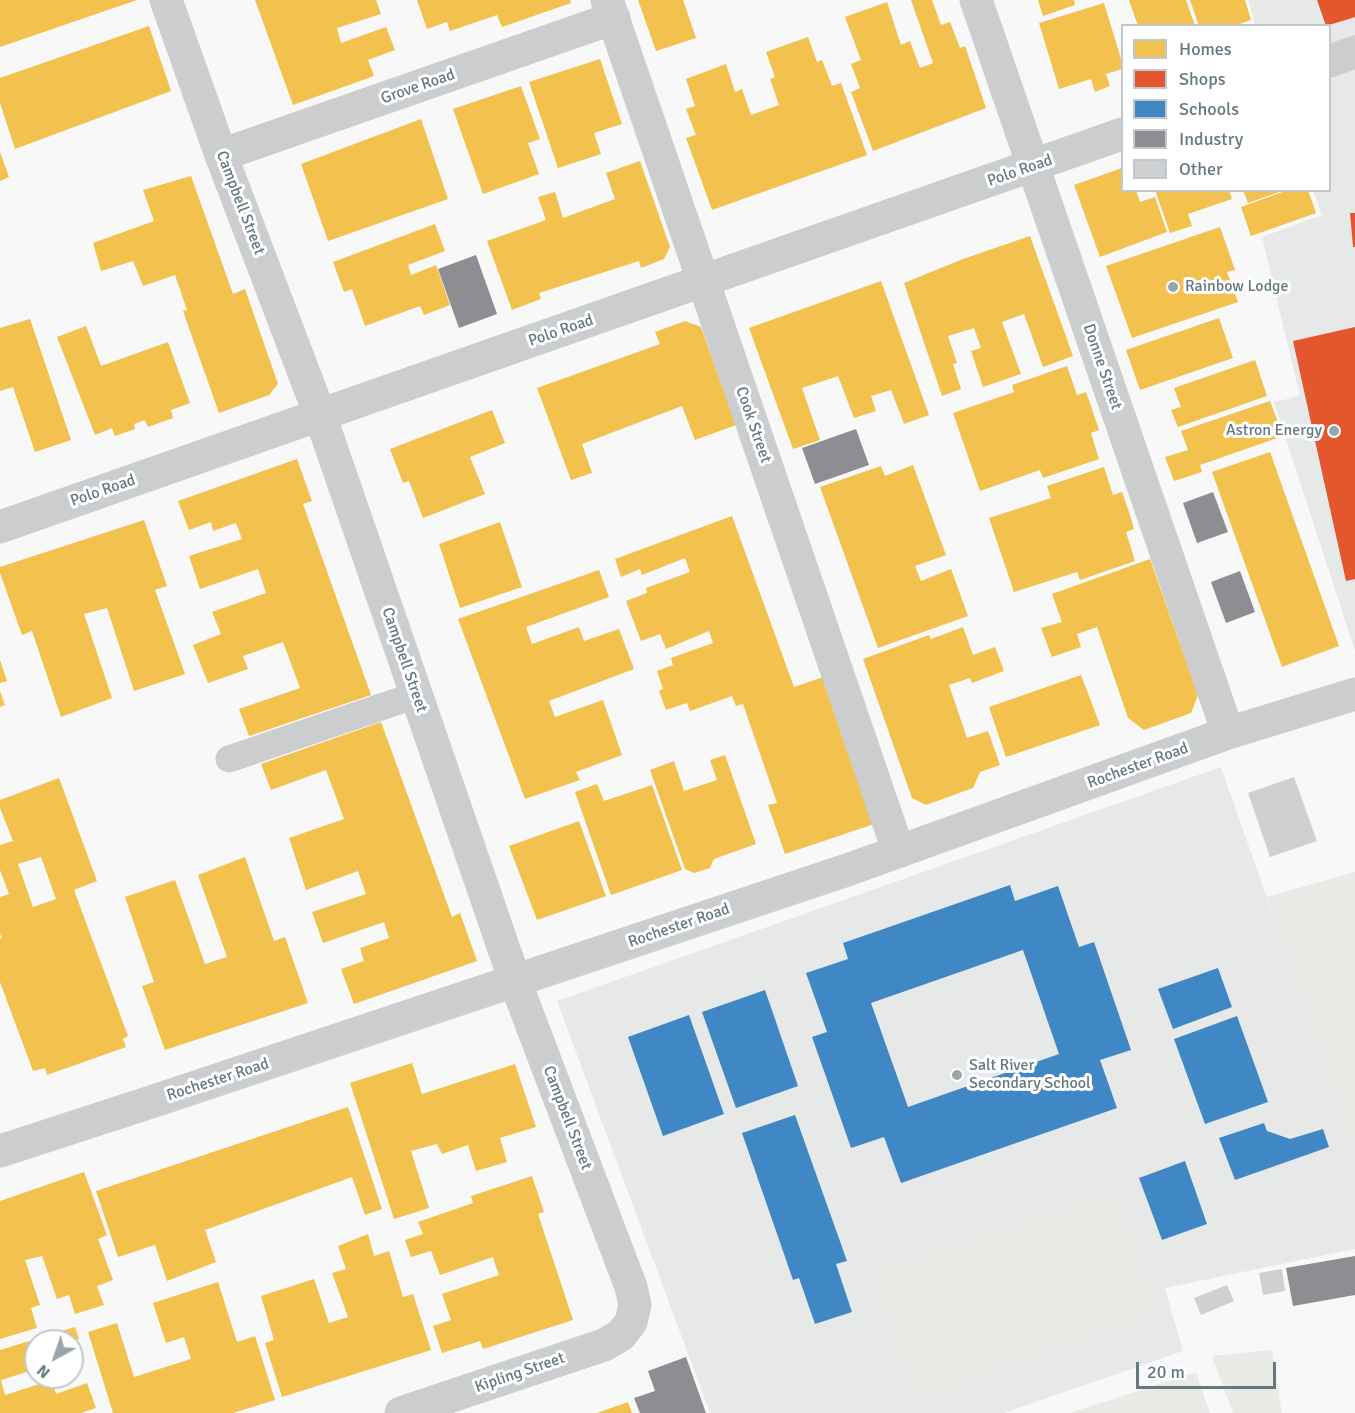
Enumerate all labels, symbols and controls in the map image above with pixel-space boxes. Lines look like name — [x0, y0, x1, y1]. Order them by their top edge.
legend — [1121, 24, 1331, 192]
text: Homes — [1179, 38, 1232, 60]
street label: Grove Road — [379, 65, 457, 109]
text: Shops — [1179, 68, 1226, 90]
text: Schools — [1179, 98, 1239, 120]
text: Industry — [1179, 128, 1243, 150]
street label: Campbell Street — [211, 148, 269, 258]
street label: Polo Road — [985, 151, 1055, 191]
text: Other — [1179, 158, 1223, 180]
place label: Rainbow Lodge — [1185, 277, 1289, 297]
marker: Rainbow Lodge — [1166, 280, 1180, 294]
street label: Polo Road — [526, 311, 596, 351]
street label: Donne Street — [1078, 322, 1126, 412]
street label: Cook Street — [731, 384, 775, 466]
place label: Astron Energy — [1226, 421, 1322, 441]
marker: Astron Energy — [1327, 424, 1341, 438]
street label: Polo Road — [68, 471, 138, 511]
street label: Campbell Street — [377, 605, 431, 715]
street label: Rochester Road — [1085, 739, 1191, 793]
street label: Rochester Road — [626, 900, 732, 952]
street label: Rochester Road — [165, 1054, 271, 1106]
place label: Salt River Secondary School — [969, 1056, 1091, 1094]
street label: Campbell Street — [538, 1063, 596, 1173]
marker: Salt River Secondary School — [950, 1068, 964, 1082]
north arrow — [24, 1329, 84, 1389]
street label: Kipling Street — [473, 1349, 567, 1397]
scale bar — [1139, 1350, 1278, 1388]
text: N — [33, 1360, 54, 1383]
text: 20 m — [1147, 1361, 1185, 1383]

